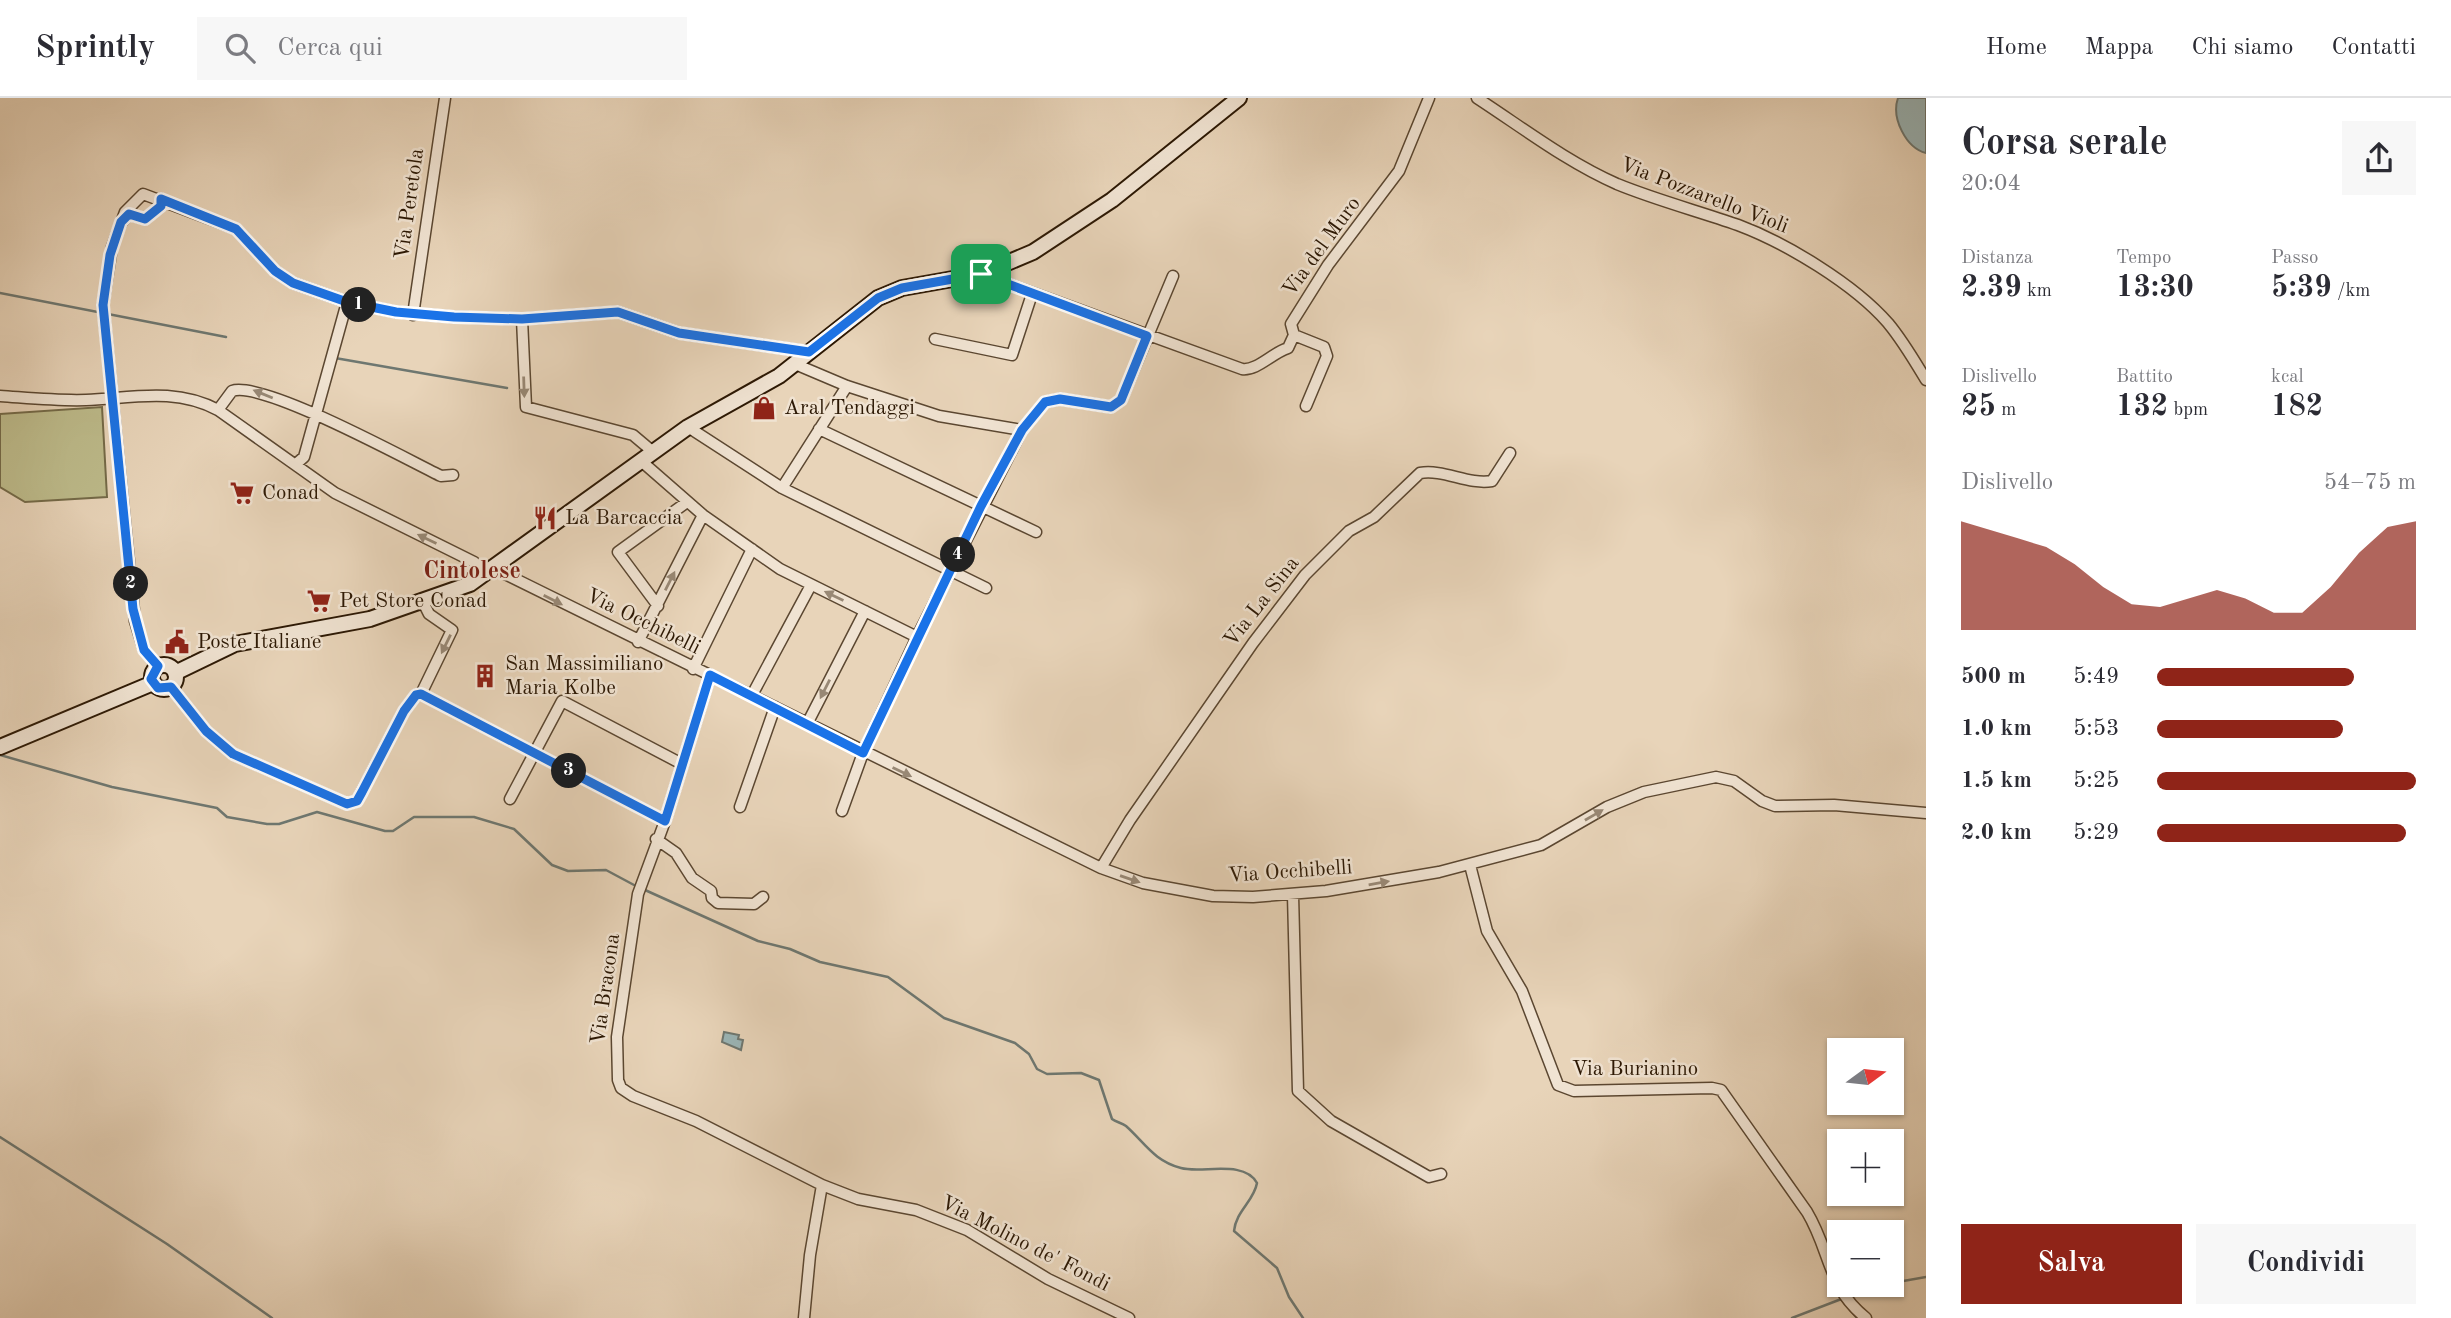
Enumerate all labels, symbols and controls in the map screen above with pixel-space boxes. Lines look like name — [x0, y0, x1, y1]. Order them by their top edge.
search box — [197, 17, 687, 80]
icon: search — [221, 29, 259, 67]
text: Sprintly — [35, 32, 155, 65]
text: Cerca qui — [277, 35, 383, 61]
text: Home — [1986, 36, 2047, 60]
text: Mappa — [2085, 36, 2153, 60]
text: Chi siamo — [2191, 36, 2294, 60]
text: Contatti — [2332, 36, 2416, 60]
button: share — [2342, 121, 2416, 195]
text: Corsa serale — [1961, 125, 2168, 163]
street label: Via Peretola — [392, 147, 428, 261]
street label: Via Pozzarello Violi — [1617, 154, 1791, 238]
text: 20:04 — [1961, 172, 2021, 195]
street label: Via del Muro — [1279, 193, 1365, 301]
pin — [951, 244, 1011, 304]
text: Distanza — [1961, 249, 2033, 268]
text: Tempo — [2116, 249, 2171, 268]
text: Passo — [2271, 249, 2318, 268]
icon: arrive — [962, 255, 1000, 293]
text: 2.39 — [1961, 273, 2022, 303]
text: 13:30 — [2116, 273, 2194, 303]
text: 5:39 — [2271, 273, 2332, 303]
text: km — [2022, 282, 2052, 301]
text: /km — [2332, 282, 2370, 301]
pin: 1 — [342, 288, 376, 322]
text: 1 — [353, 295, 364, 314]
text: Dislivello — [1961, 368, 2037, 387]
text: Battito — [2116, 368, 2173, 387]
text: kcal — [2271, 368, 2304, 387]
one-way arrow — [518, 377, 529, 399]
one-way arrow — [252, 388, 273, 399]
text: 25 — [1961, 392, 1996, 422]
text: 132 — [2116, 392, 2168, 422]
text: 182 — [2271, 392, 2323, 422]
shop icon: Aral Tendaggi — [750, 394, 778, 422]
place label: Aral Tendaggi — [784, 398, 915, 419]
text: m — [1996, 401, 2016, 420]
text: bpm — [2168, 401, 2208, 420]
text: Dislivello — [1961, 471, 2053, 494]
text: 54–75 m — [2324, 471, 2416, 494]
supermarket icon: Conad — [228, 479, 256, 507]
place label: Conad — [262, 483, 319, 504]
restaurant icon: La Barcaccia — [531, 504, 559, 532]
place label: La Barcaccia — [565, 508, 683, 529]
one-way arrow — [417, 533, 437, 544]
pin: 4 — [940, 538, 976, 573]
text: 4 — [952, 545, 963, 564]
street label: Via La Sina — [1220, 553, 1304, 651]
district label: Cintolese — [423, 560, 521, 584]
pin: 2 — [114, 566, 148, 602]
one-way arrow — [664, 571, 675, 591]
text: 2 — [125, 574, 136, 593]
street label: Via Occhibelli — [582, 585, 704, 659]
supermarket icon: Pet Store Conad — [305, 587, 333, 615]
one-way arrow — [824, 590, 844, 601]
place label: Pet Store Conad — [339, 591, 487, 612]
one-way arrow — [543, 595, 563, 606]
public building icon: Poste Italiane — [163, 628, 191, 656]
place label: Poste Italiane — [197, 632, 321, 653]
one-way arrow — [441, 634, 452, 654]
place label: San Massimiliano Maria Kolbe — [505, 654, 663, 699]
building icon: San Massimiliano Maria Kolbe — [471, 662, 499, 690]
text: 500 m — [1961, 665, 2026, 688]
text: 5:49 — [2073, 665, 2119, 688]
one-way arrow — [819, 679, 830, 699]
text: 1.0 km — [1961, 717, 2032, 740]
text: 5:53 — [2073, 717, 2119, 740]
pin: 3 — [552, 754, 586, 788]
text: 3 — [563, 761, 574, 780]
one-way arrow — [892, 766, 912, 777]
text: 1.5 km — [1961, 769, 2032, 792]
text: 5:25 — [2073, 769, 2119, 792]
one-way arrow — [1584, 809, 1604, 821]
text: 2.0 km — [1961, 821, 2032, 844]
text: 5:29 — [2073, 821, 2119, 844]
street label: Via Occhibelli — [1227, 857, 1353, 887]
one-way arrow — [1120, 874, 1141, 885]
one-way arrow — [1368, 877, 1390, 888]
street label: Via Bracona — [588, 932, 624, 1046]
north arrow — [1827, 1038, 1904, 1115]
map controls — [1827, 1038, 1904, 1297]
street label: Via Burianino — [1572, 1059, 1698, 1080]
button: + — [1827, 1129, 1904, 1206]
street label: Via Molino de' Fondi — [937, 1192, 1113, 1296]
button: − — [1827, 1220, 1904, 1297]
button: Salva — [1961, 1224, 2182, 1304]
button: Condividi — [2196, 1224, 2416, 1304]

